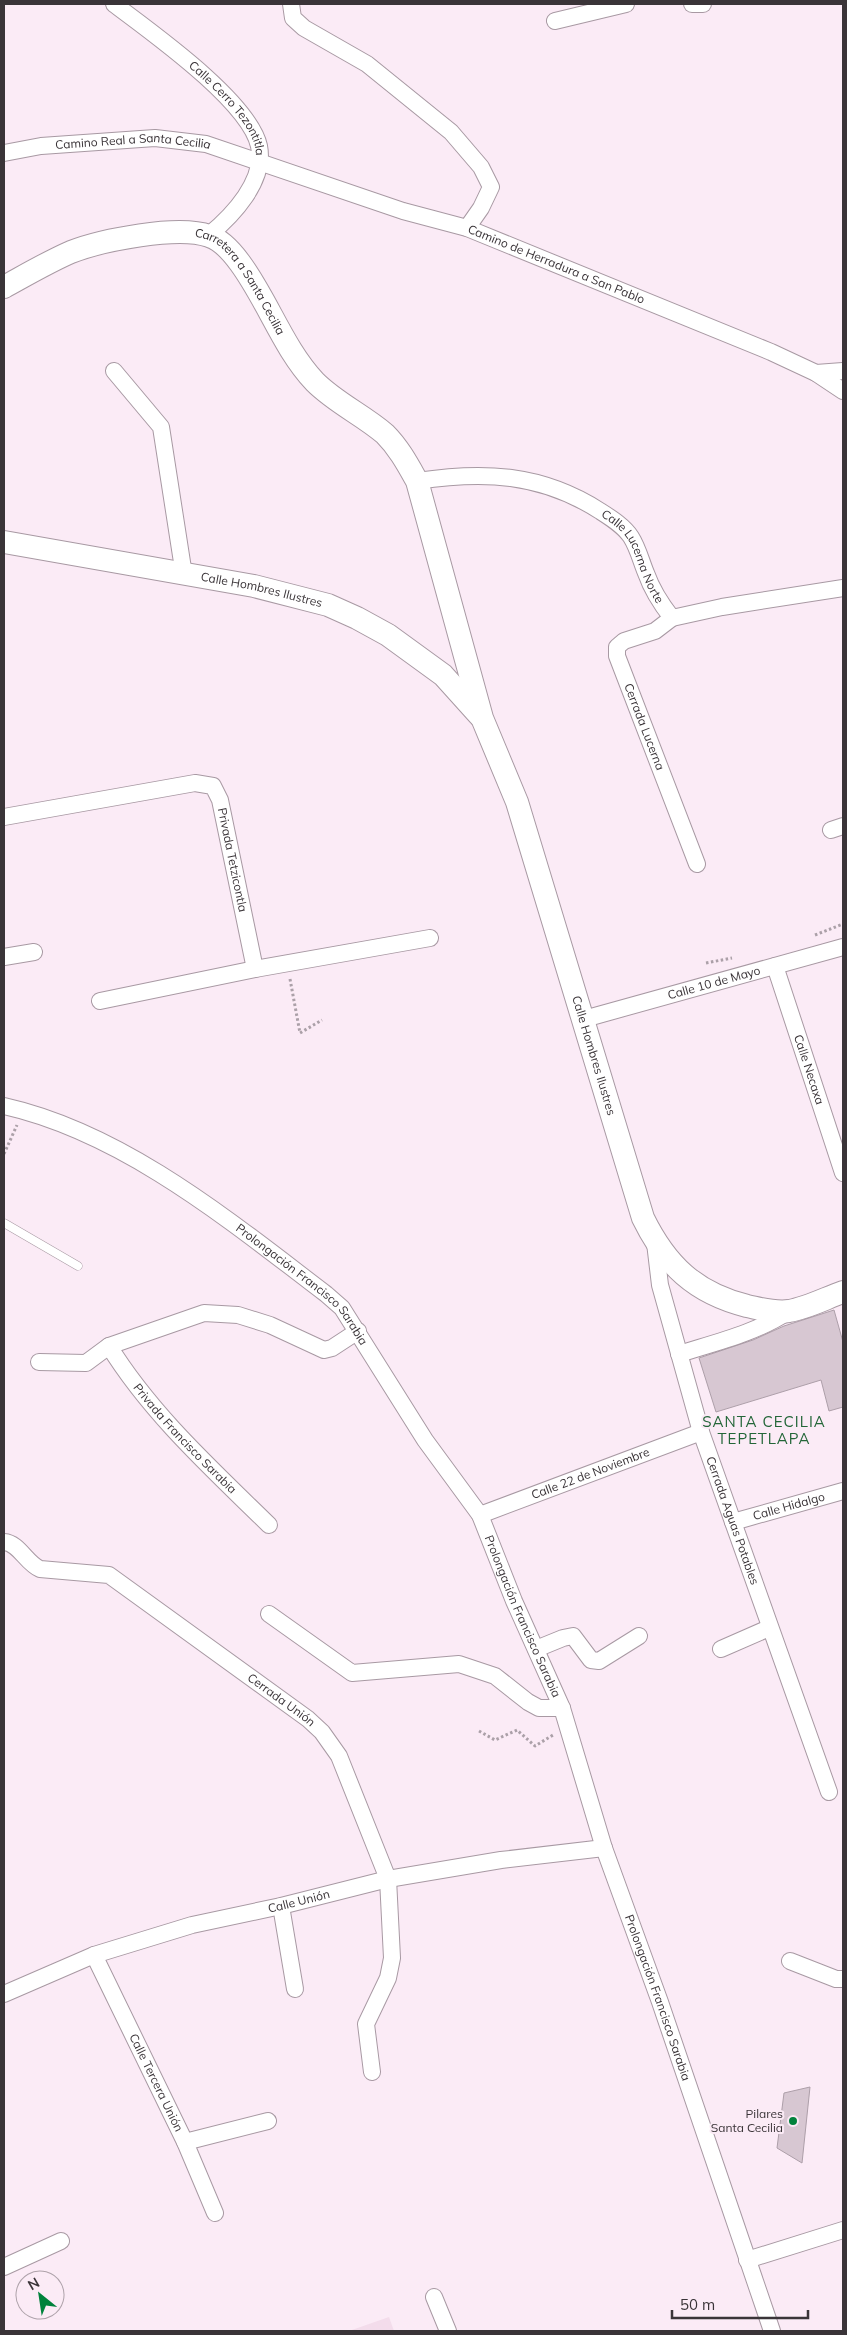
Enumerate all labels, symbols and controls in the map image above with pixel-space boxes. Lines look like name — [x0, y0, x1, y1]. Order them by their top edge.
street label: Calle Cerro Tezontitla — [186, 57, 268, 156]
street label: Camino Real a Santa Cecilia — [55, 130, 213, 152]
street label: Camino de Herradura a San Pablo — [466, 221, 647, 307]
street label: Carretera a Santa Cecilia — [194, 225, 288, 337]
street label: Calle Lucerna Norte — [599, 506, 667, 606]
street label: Calle Hombres Ilustres — [200, 569, 324, 610]
street label: Cerrada Lucerna — [621, 681, 668, 772]
street label: Privada Tetzicontla — [215, 806, 251, 913]
street label: Calle 10 de Mayo — [666, 962, 762, 1002]
street label: Calle Hombres Ilustres — [569, 994, 619, 1117]
street label: Calle Necaxa — [791, 1032, 828, 1106]
street label: Prolongación Francisco Sarabia — [233, 1220, 371, 1348]
street label: Privada Francisco Sarabia — [130, 1380, 240, 1496]
district label: SANTA CECILIA TEPETLAPA — [702, 1412, 826, 1448]
street label: Calle 22 de Noviembre — [529, 1444, 651, 1502]
street label: Cerrada Aguas Potables — [703, 1454, 763, 1587]
street label: Calle Hidalgo — [751, 1488, 826, 1523]
street label: Prolongación Francisco Sarabia — [482, 1533, 564, 1700]
street label: Cerrada Unión — [245, 1670, 319, 1729]
street label: Calle Unión — [266, 1886, 331, 1916]
street label: Prolongación Francisco Sarabia — [622, 1912, 694, 2083]
street label: Calle Tercera Unión — [126, 2031, 187, 2134]
place label: Pilares Santa Cecilia — [711, 2106, 783, 2135]
marker: Pilares Santa Cecilia — [787, 2115, 799, 2127]
north arrow — [15, 2270, 65, 2320]
text: N — [24, 2273, 43, 2294]
scale bar — [672, 2288, 808, 2320]
text: 50 m — [680, 2295, 715, 2314]

